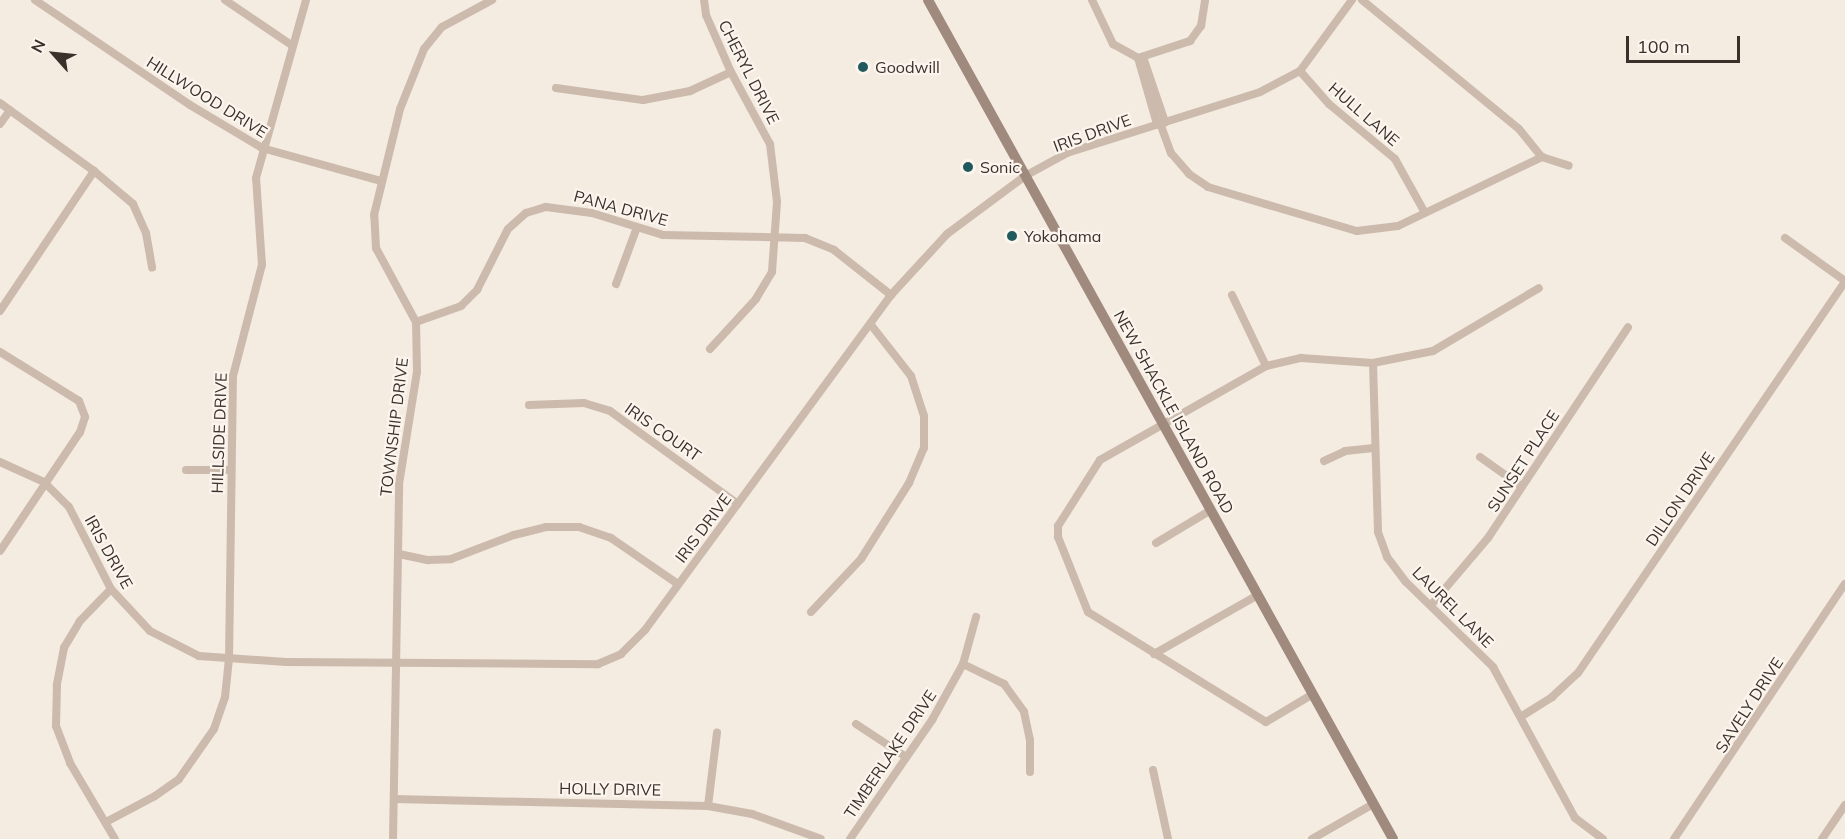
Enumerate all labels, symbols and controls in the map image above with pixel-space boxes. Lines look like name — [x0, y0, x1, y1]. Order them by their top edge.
street label: CHERYL DRIVE — [715, 17, 783, 127]
north arrow — [24, 24, 84, 84]
scale bar — [1629, 24, 1743, 62]
text: 100 m — [1637, 35, 1690, 58]
text: N — [26, 36, 50, 56]
street label: HILLWOOD DRIVE — [143, 52, 271, 142]
place label: Goodwill — [875, 57, 940, 77]
marker: Goodwill — [856, 60, 870, 74]
street label: HULL LANE — [1325, 78, 1403, 150]
street label: IRIS DRIVE — [1051, 110, 1133, 156]
place label: Sonic — [980, 157, 1020, 177]
marker: Sonic — [961, 160, 975, 174]
street label: PANA DRIVE — [572, 186, 670, 230]
place label: Yokohama — [1024, 226, 1101, 246]
marker: Yokohama — [1005, 229, 1019, 243]
street label: NEW SHACKLE ISLAND ROAD — [1110, 307, 1238, 517]
street label: TOWNSHIP DRIVE — [376, 357, 412, 497]
street label: HILLSIDE DRIVE — [207, 372, 231, 494]
street label: IRIS COURT — [621, 399, 705, 465]
street label: SUNSET PLACE — [1483, 407, 1563, 515]
street label: DILLON DRIVE — [1642, 448, 1718, 550]
street label: IRIS DRIVE — [671, 490, 735, 566]
street label: IRIS DRIVE — [81, 512, 137, 592]
street label: LAUREL LANE — [1409, 563, 1497, 651]
street label: SAVELY DRIVE — [1711, 654, 1787, 756]
street label: TIMBERLAKE DRIVE — [840, 686, 940, 822]
street label: HOLLY DRIVE — [559, 779, 661, 799]

